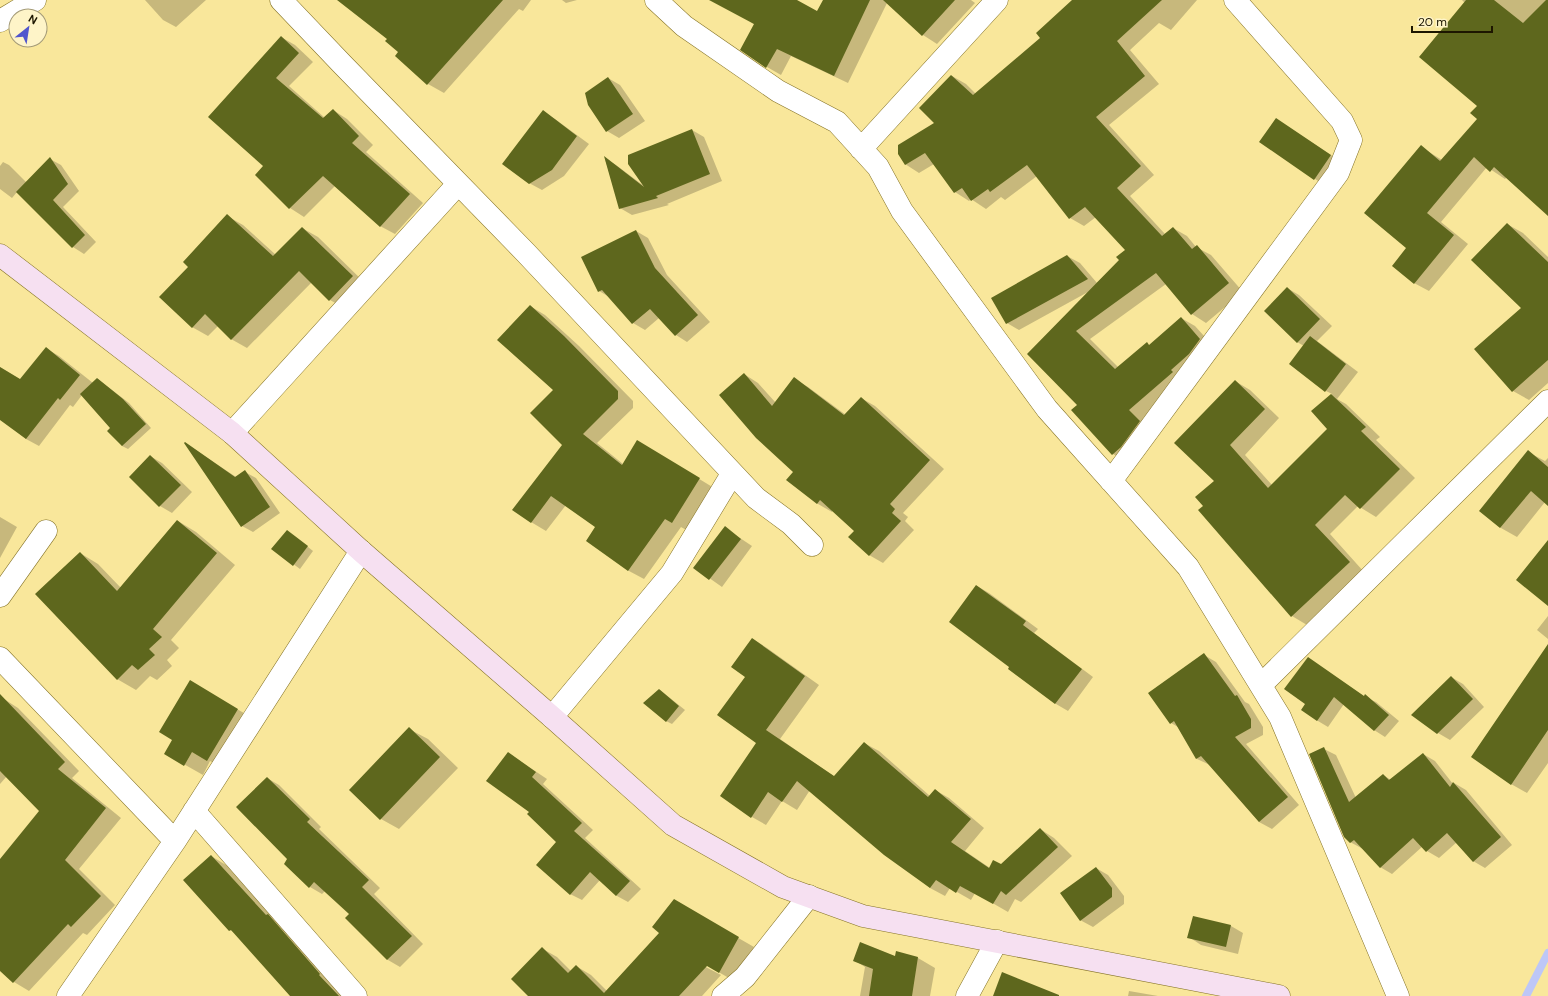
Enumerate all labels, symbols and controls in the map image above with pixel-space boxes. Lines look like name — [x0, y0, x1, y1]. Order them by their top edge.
north arrow — [8, 8, 48, 48]
scale bar — [1412, 8, 1492, 34]
text: N — [26, 11, 40, 27]
text: 20 m — [1418, 14, 1447, 30]

